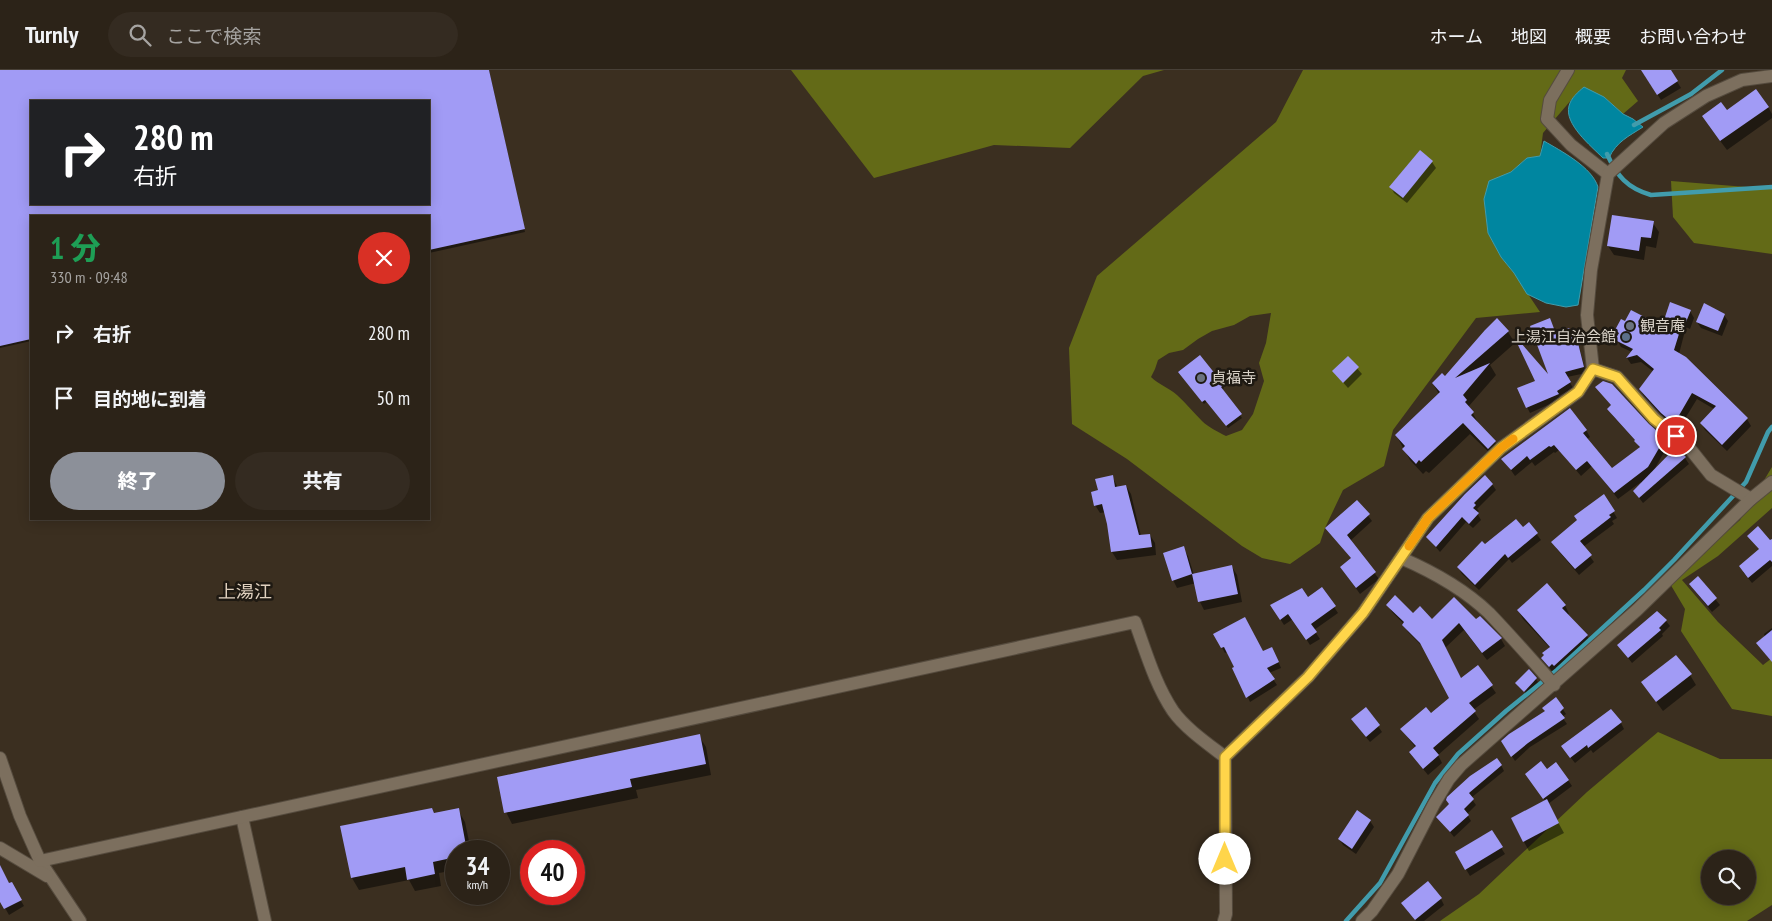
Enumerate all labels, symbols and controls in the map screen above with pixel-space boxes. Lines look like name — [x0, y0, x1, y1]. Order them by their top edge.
search box — [108, 12, 458, 57]
text: Turnly — [25, 19, 78, 50]
icon: search — [126, 21, 154, 49]
text: ここで検索 — [166, 24, 261, 48]
text: ホーム — [1430, 25, 1483, 48]
text: 地図 — [1511, 25, 1547, 48]
text: 概要 — [1575, 25, 1611, 48]
text: お問い合わせ — [1639, 25, 1747, 48]
text: 280 m — [133, 114, 214, 160]
icon: right — [50, 120, 115, 185]
text: 右折 — [133, 162, 177, 190]
text: 1 分 — [50, 228, 101, 267]
button: close — [358, 232, 410, 284]
text: 330 m · 09:48 — [50, 267, 128, 287]
place label: 観音庵 — [1640, 316, 1685, 335]
icon: right — [50, 319, 78, 347]
marker: 観音庵 — [1624, 320, 1636, 332]
text: 280 m — [368, 321, 410, 345]
text: 右折 — [93, 322, 131, 346]
place label: 上湯江自治会館 — [1511, 327, 1616, 346]
marker: 上湯江自治会館 — [1620, 331, 1632, 343]
place label: 貞福寺 — [1211, 368, 1256, 387]
marker: 貞福寺 — [1195, 372, 1207, 384]
icon: arrive — [50, 384, 78, 412]
text: 50 m — [377, 386, 410, 410]
text: 目的地に到着 — [93, 387, 207, 411]
pin — [1655, 415, 1697, 457]
icon: arrive — [1662, 422, 1690, 450]
button: 終了 — [50, 452, 225, 510]
button: 共有 — [235, 452, 410, 510]
district label: 上湯江 — [218, 580, 272, 603]
position arrow — [1198, 832, 1250, 884]
speed limit sign: 40 — [520, 840, 585, 905]
text: 34 — [466, 850, 489, 882]
map controls — [1701, 850, 1756, 905]
button: search — [1701, 850, 1756, 905]
text: km/h — [467, 877, 488, 892]

